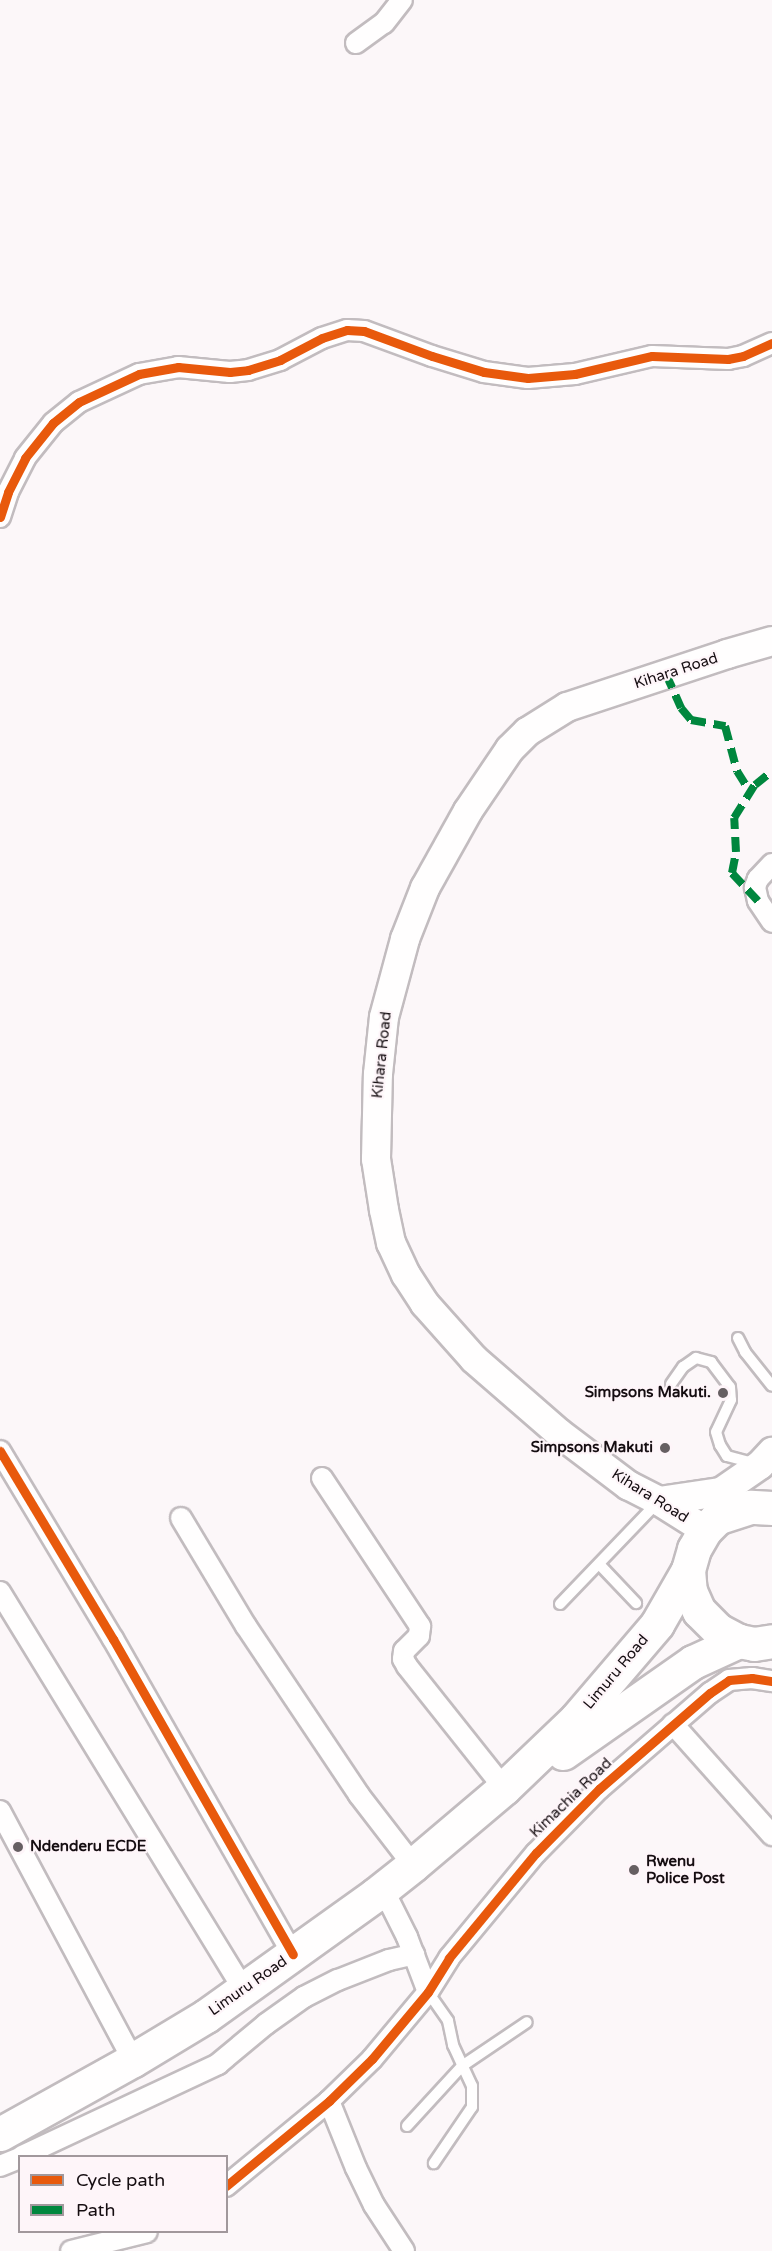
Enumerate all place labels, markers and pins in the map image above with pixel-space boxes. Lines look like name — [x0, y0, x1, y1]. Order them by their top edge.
place label: Simpsons Makuti. — [585, 1384, 711, 1402]
marker: Simpsons Makuti. — [716, 1386, 730, 1400]
place label: Simpsons Makuti — [531, 1439, 653, 1457]
marker: Simpsons Makuti — [658, 1441, 672, 1455]
place label: Ndenderu ECDE — [30, 1838, 146, 1856]
marker: Ndenderu ECDE — [11, 1840, 25, 1854]
place label: Rwenu Police Post — [646, 1852, 725, 1887]
marker: Rwenu Police Post — [627, 1863, 641, 1877]

